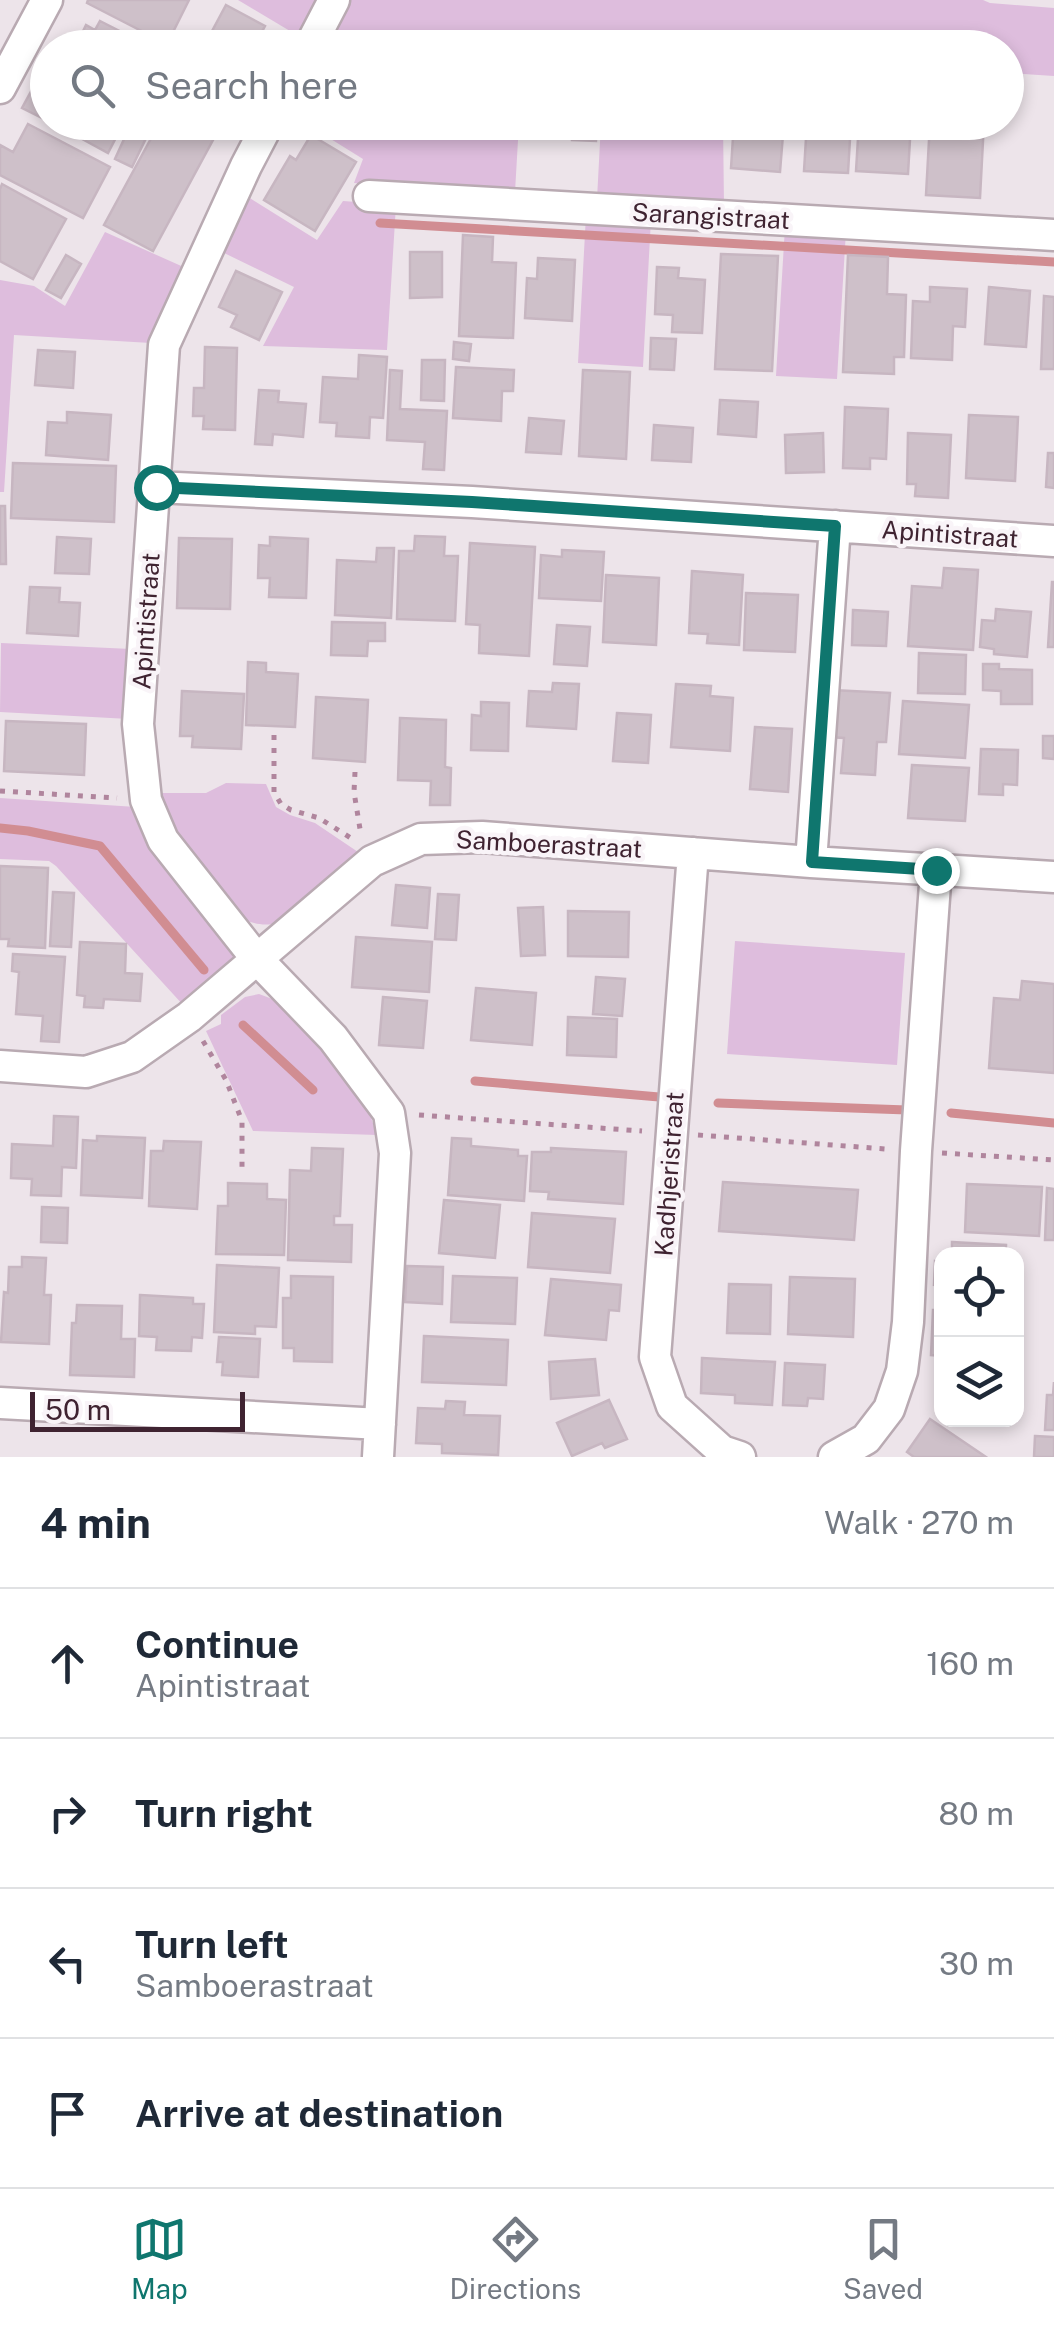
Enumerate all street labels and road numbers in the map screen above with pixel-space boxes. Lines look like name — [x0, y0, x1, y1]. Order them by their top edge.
street label: Sarangistraat — [631, 197, 791, 235]
street label: Apintistraat — [881, 514, 1019, 554]
street label: Apintistraat — [126, 552, 166, 690]
street label: Samboerastraat — [455, 824, 643, 864]
street label: Kadhjeristraat — [648, 1091, 690, 1257]

